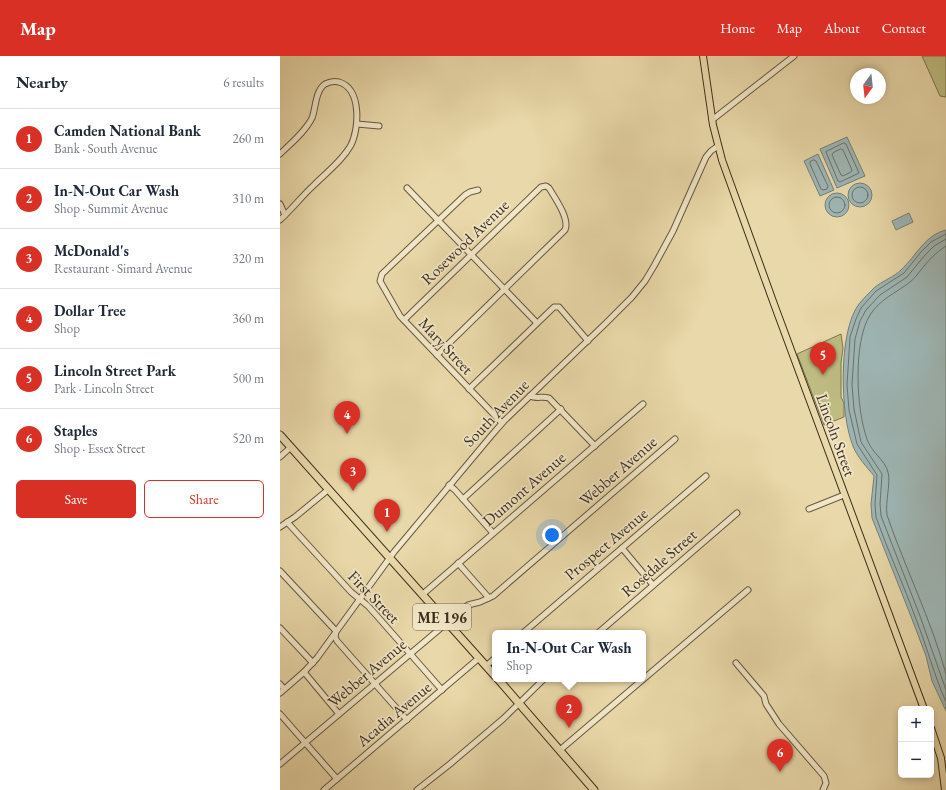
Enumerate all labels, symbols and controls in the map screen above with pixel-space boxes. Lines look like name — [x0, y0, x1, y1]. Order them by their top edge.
text: Map — [20, 16, 56, 41]
text: Home — [720, 19, 755, 37]
text: Map — [777, 19, 802, 37]
text: About — [824, 19, 860, 37]
text: Contact — [882, 19, 926, 37]
north arrow — [850, 68, 886, 104]
text: Nearby — [16, 71, 68, 93]
text: 6 results — [223, 74, 264, 91]
text: Camden National Bank — [54, 121, 201, 140]
text: 1 — [26, 130, 32, 147]
text: 260 m — [233, 130, 264, 147]
text: Bank · South Avenue — [54, 140, 158, 157]
text: In-N-Out Car Wash — [54, 181, 179, 200]
text: 2 — [26, 190, 32, 207]
text: 310 m — [233, 190, 264, 207]
street label: Rosewood Avenue — [417, 195, 513, 289]
text: Shop · Summit Avenue — [54, 200, 168, 217]
text: McDonald's — [54, 241, 129, 260]
text: 3 — [26, 250, 32, 267]
text: 320 m — [233, 250, 264, 267]
text: Restaurant · Simard Avenue — [54, 260, 192, 277]
text: Dollar Tree — [54, 301, 126, 320]
text: 4 — [26, 310, 32, 327]
text: 360 m — [233, 310, 264, 327]
street label: Mary Street — [414, 313, 478, 379]
text: Shop — [54, 320, 80, 337]
pin: 5 — [810, 342, 836, 375]
text: Lincoln Street Park — [54, 361, 176, 380]
text: 5 — [26, 370, 32, 387]
text: 500 m — [233, 370, 264, 387]
street label: South Avenue — [459, 375, 533, 451]
text: Park · Lincoln Street — [54, 380, 154, 397]
street label: Lincoln Street — [811, 391, 861, 479]
pin: 4 — [334, 401, 360, 434]
text: Staples — [54, 421, 97, 440]
text: 6 — [26, 430, 32, 447]
text: 520 m — [233, 430, 264, 447]
street label: Webber Avenue — [575, 431, 661, 511]
text: Shop · Essex Street — [54, 440, 145, 457]
street label: Dumont Avenue — [478, 447, 570, 531]
pin: 3 — [340, 458, 366, 491]
button: Save — [16, 480, 136, 518]
button: Share — [144, 480, 264, 518]
pin: 1 — [374, 499, 400, 532]
street label: Prospect Avenue — [560, 503, 652, 585]
street label: Rosedale Street — [617, 524, 701, 602]
your location — [542, 525, 562, 545]
street label: First Street — [344, 566, 404, 628]
road number: ME 196 — [413, 604, 471, 630]
popup — [492, 630, 646, 682]
street label: Webber Avenue — [323, 634, 411, 712]
text: In-N-Out Car Wash — [506, 638, 632, 657]
text: Shop — [506, 657, 532, 674]
street label: Acadia Avenue — [352, 677, 436, 752]
pin: 2 — [556, 695, 582, 728]
map controls — [898, 706, 934, 778]
button: + — [898, 706, 934, 742]
pin: 6 — [767, 739, 793, 772]
button: − — [898, 742, 934, 778]

